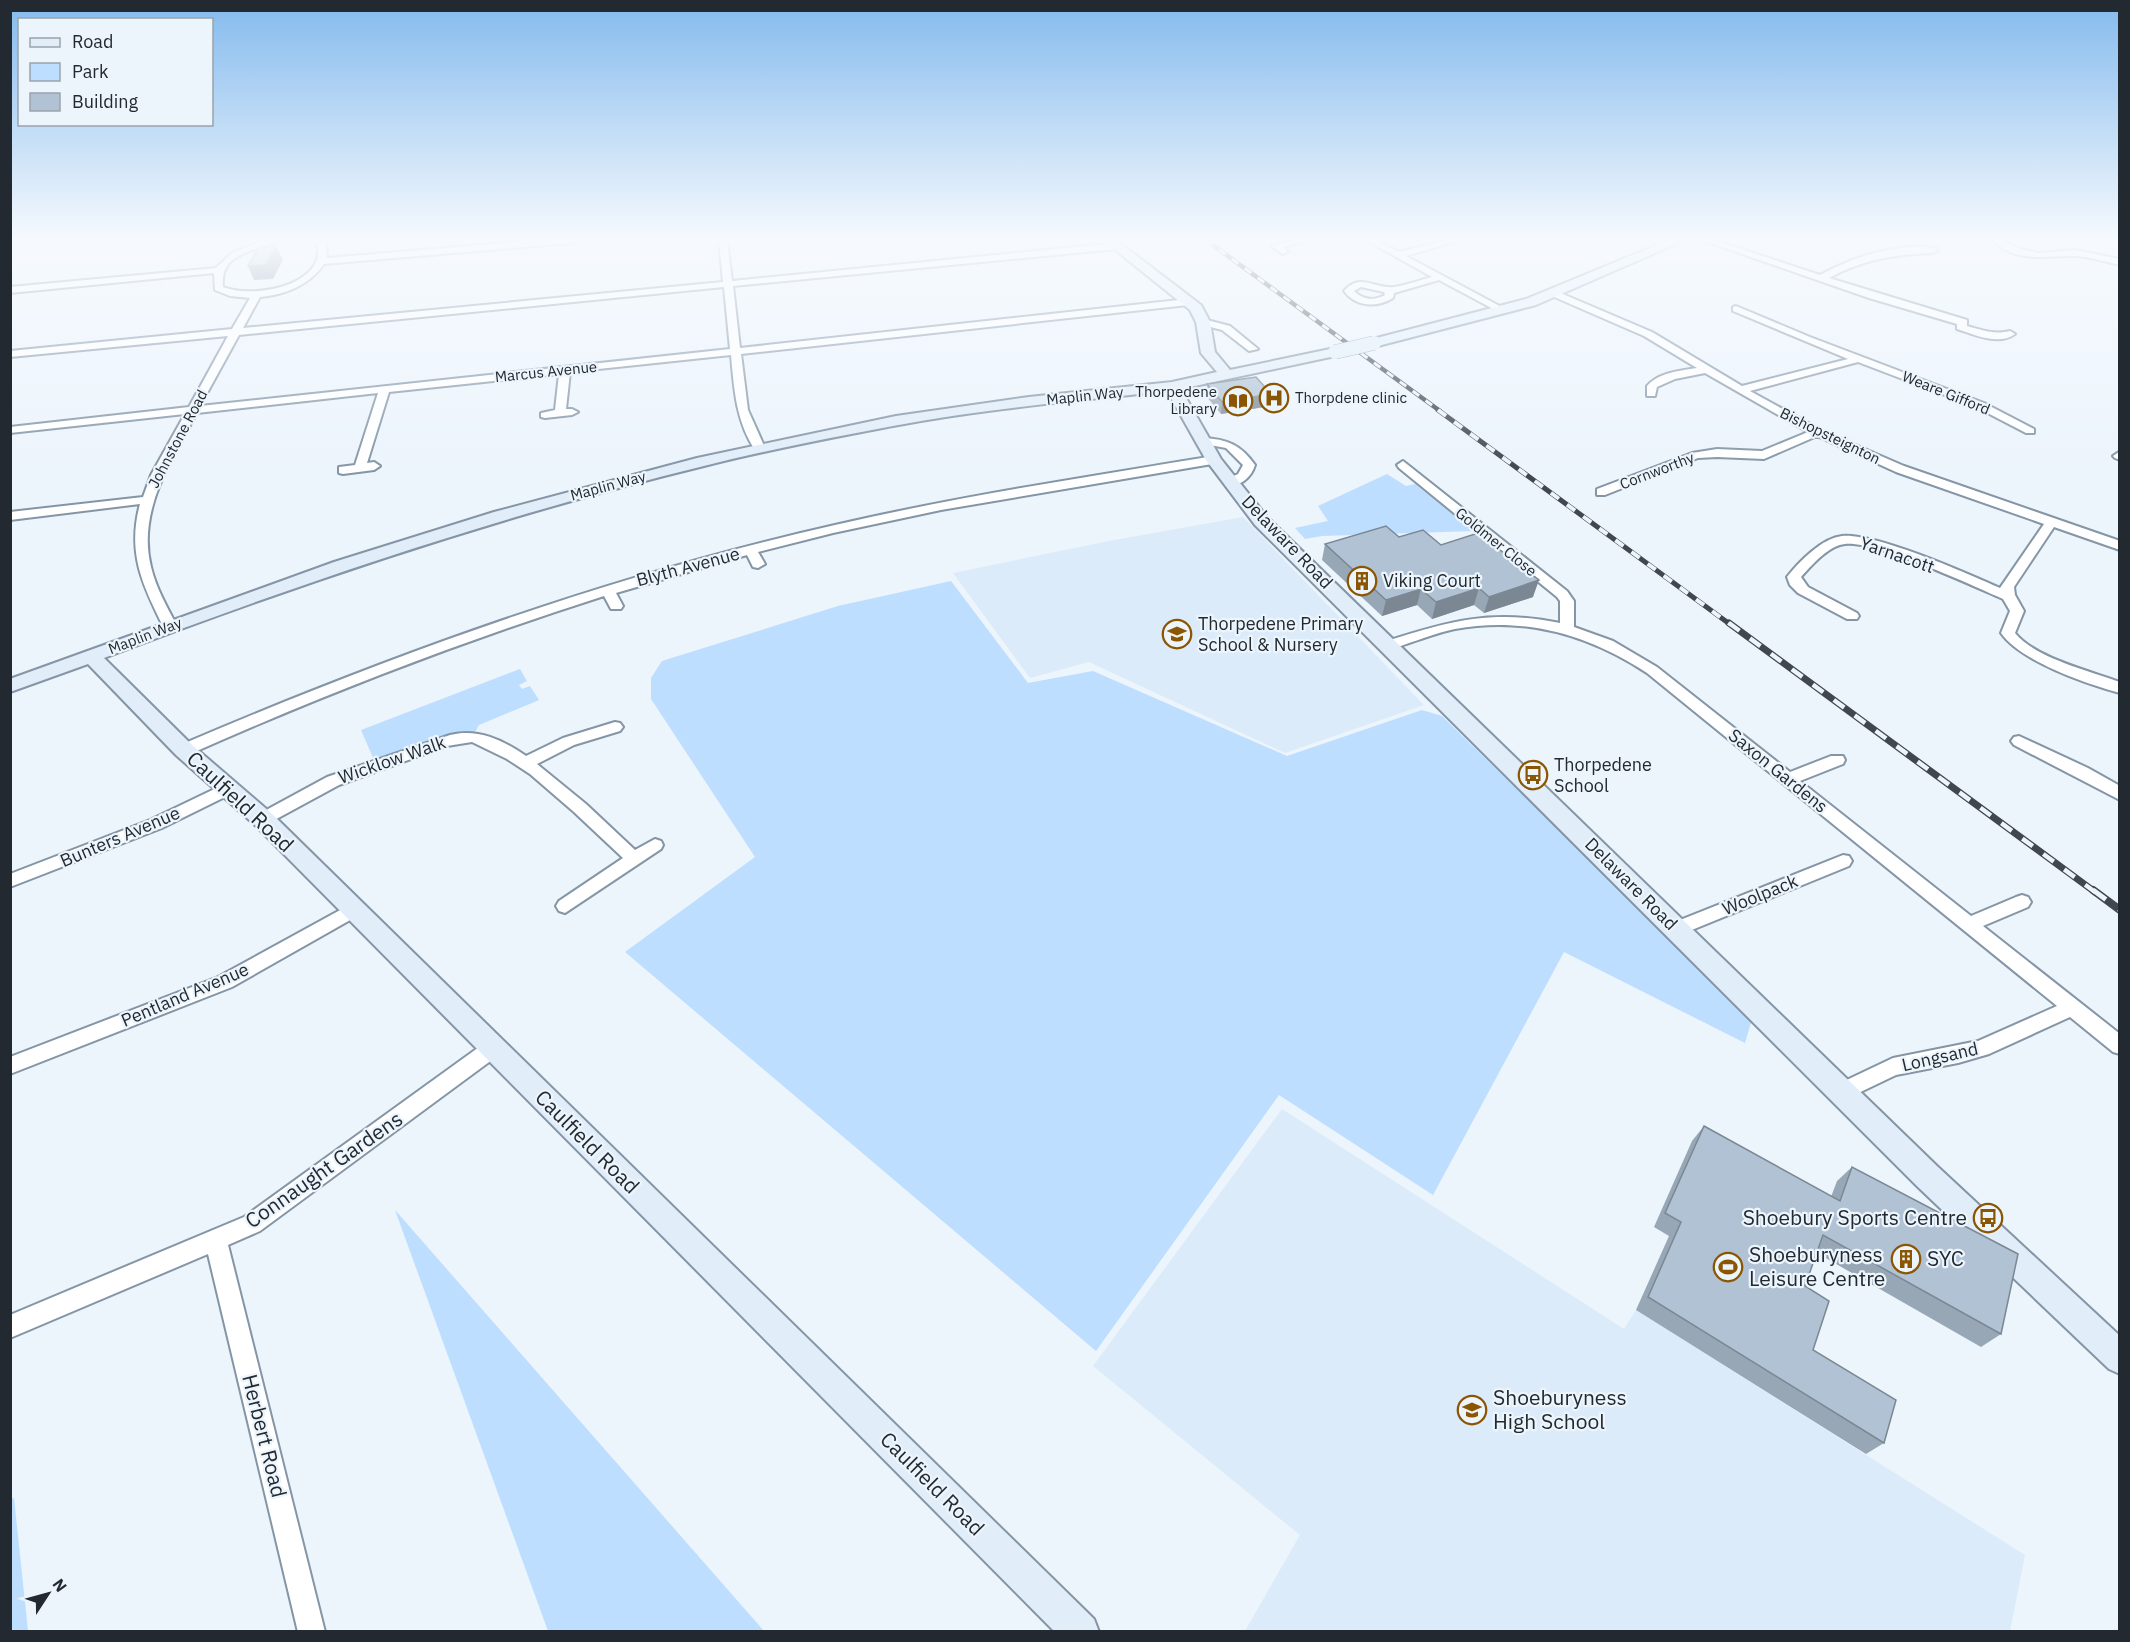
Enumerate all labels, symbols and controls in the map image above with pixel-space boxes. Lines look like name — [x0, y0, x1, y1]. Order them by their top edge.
legend — [18, 18, 213, 126]
text: Road — [72, 30, 113, 53]
text: Park — [72, 60, 109, 83]
text: Building — [72, 90, 139, 113]
street label: Marcus Avenue — [494, 357, 598, 386]
street label: Weare Gifford — [1900, 366, 1993, 419]
street label: Maplin Way — [1045, 382, 1125, 409]
place label: Thorpedene Library — [1135, 382, 1218, 418]
hospital icon: Thorpdene clinic — [1258, 382, 1290, 414]
library icon: Thorpedene Library — [1222, 385, 1254, 417]
street label: Johnstone Road — [144, 386, 211, 491]
place label: Thorpdene clinic — [1295, 388, 1408, 407]
street label: Bishopsteignton — [1777, 403, 1884, 468]
street label: Cornworthy — [1617, 447, 1697, 493]
street label: Maplin Way — [568, 466, 648, 505]
street label: Delaware Road — [1237, 490, 1338, 593]
street label: Goldmer Close — [1452, 503, 1541, 580]
street label: Yarnacott — [1857, 531, 1937, 578]
street label: Blyth Avenue — [634, 542, 742, 591]
building icon: Viking Court — [1346, 565, 1378, 597]
place label: Viking Court — [1383, 569, 1481, 592]
place label: Thorpedene Primary School & Nursery — [1198, 612, 1363, 656]
street label: Maplin Way — [105, 613, 185, 658]
school or university icon: Thorpedene Primary School & Nursery — [1161, 618, 1193, 650]
street label: Saxon Gardens — [1724, 723, 1833, 818]
street label: Wicklow Walk — [335, 730, 449, 789]
street label: Caulfield Road — [181, 744, 300, 858]
place label: Thorpedene School — [1554, 753, 1652, 797]
bus stop icon: Thorpedene School — [1517, 759, 1549, 791]
street label: Bunters Avenue — [56, 801, 183, 872]
street label: Delaware Road — [1580, 832, 1683, 935]
street label: Woolpack — [1719, 869, 1801, 920]
street label: Pentland Avenue — [117, 957, 252, 1032]
street label: Longsand — [1899, 1037, 1980, 1076]
street label: Caulfield Road — [530, 1083, 646, 1199]
street label: Connaught Gardens — [239, 1104, 408, 1234]
bus stop icon: Shoebury Sports Centre — [1972, 1202, 2004, 1234]
place label: Shoebury Sports Centre — [1743, 1203, 1967, 1231]
place label: Shoeburyness Leisure Centre — [1749, 1240, 1885, 1292]
building icon: SYC — [1890, 1243, 1922, 1275]
place label: SYC — [1927, 1244, 1964, 1272]
sports icon: Shoeburyness Leisure Centre — [1712, 1251, 1744, 1283]
street label: Herbert Road — [236, 1371, 294, 1500]
place label: Shoeburyness High School — [1493, 1383, 1627, 1435]
school or university icon: Shoeburyness High School — [1456, 1394, 1488, 1426]
street label: Caulfield Road — [875, 1425, 991, 1541]
north arrow — [18, 1564, 78, 1624]
text: N — [49, 1575, 72, 1596]

